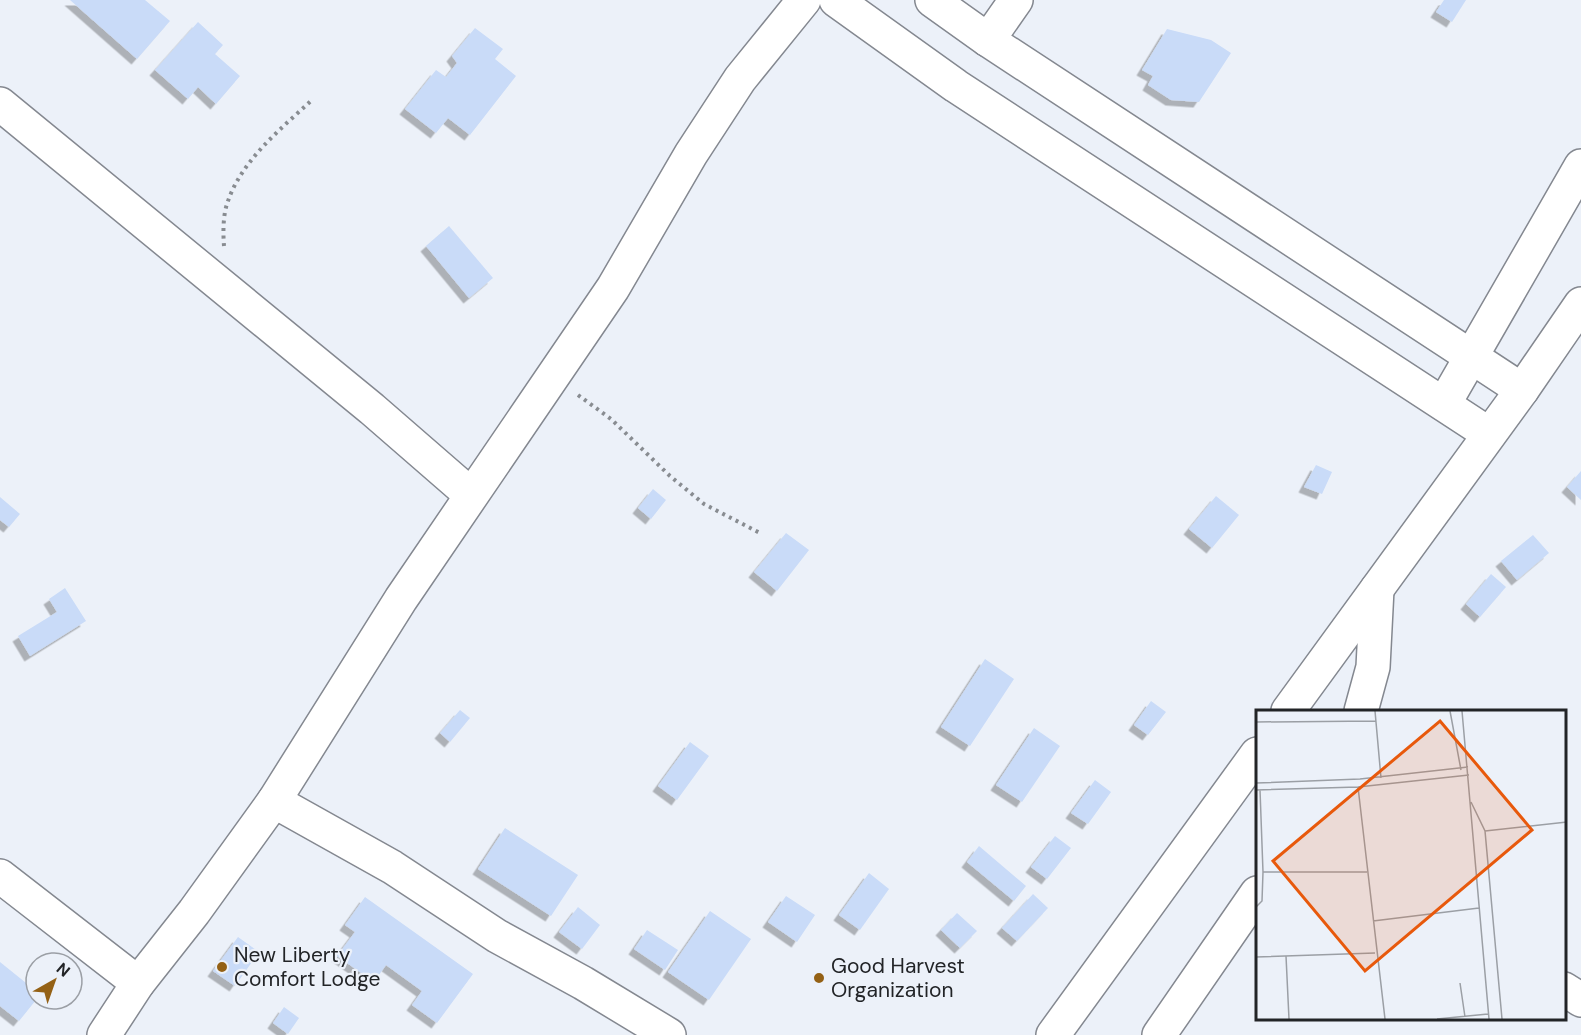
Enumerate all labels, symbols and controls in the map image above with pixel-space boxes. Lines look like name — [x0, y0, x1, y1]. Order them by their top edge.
inset map — [1256, 710, 1566, 1020]
place label: New Liberty Comfort Lodge — [234, 941, 381, 993]
north arrow — [24, 951, 84, 1011]
place label: Good Harvest Organization — [831, 952, 965, 1004]
text: N — [52, 958, 75, 982]
marker: New Liberty Comfort Lodge — [215, 960, 229, 974]
marker: Good Harvest Organization — [812, 971, 826, 985]

